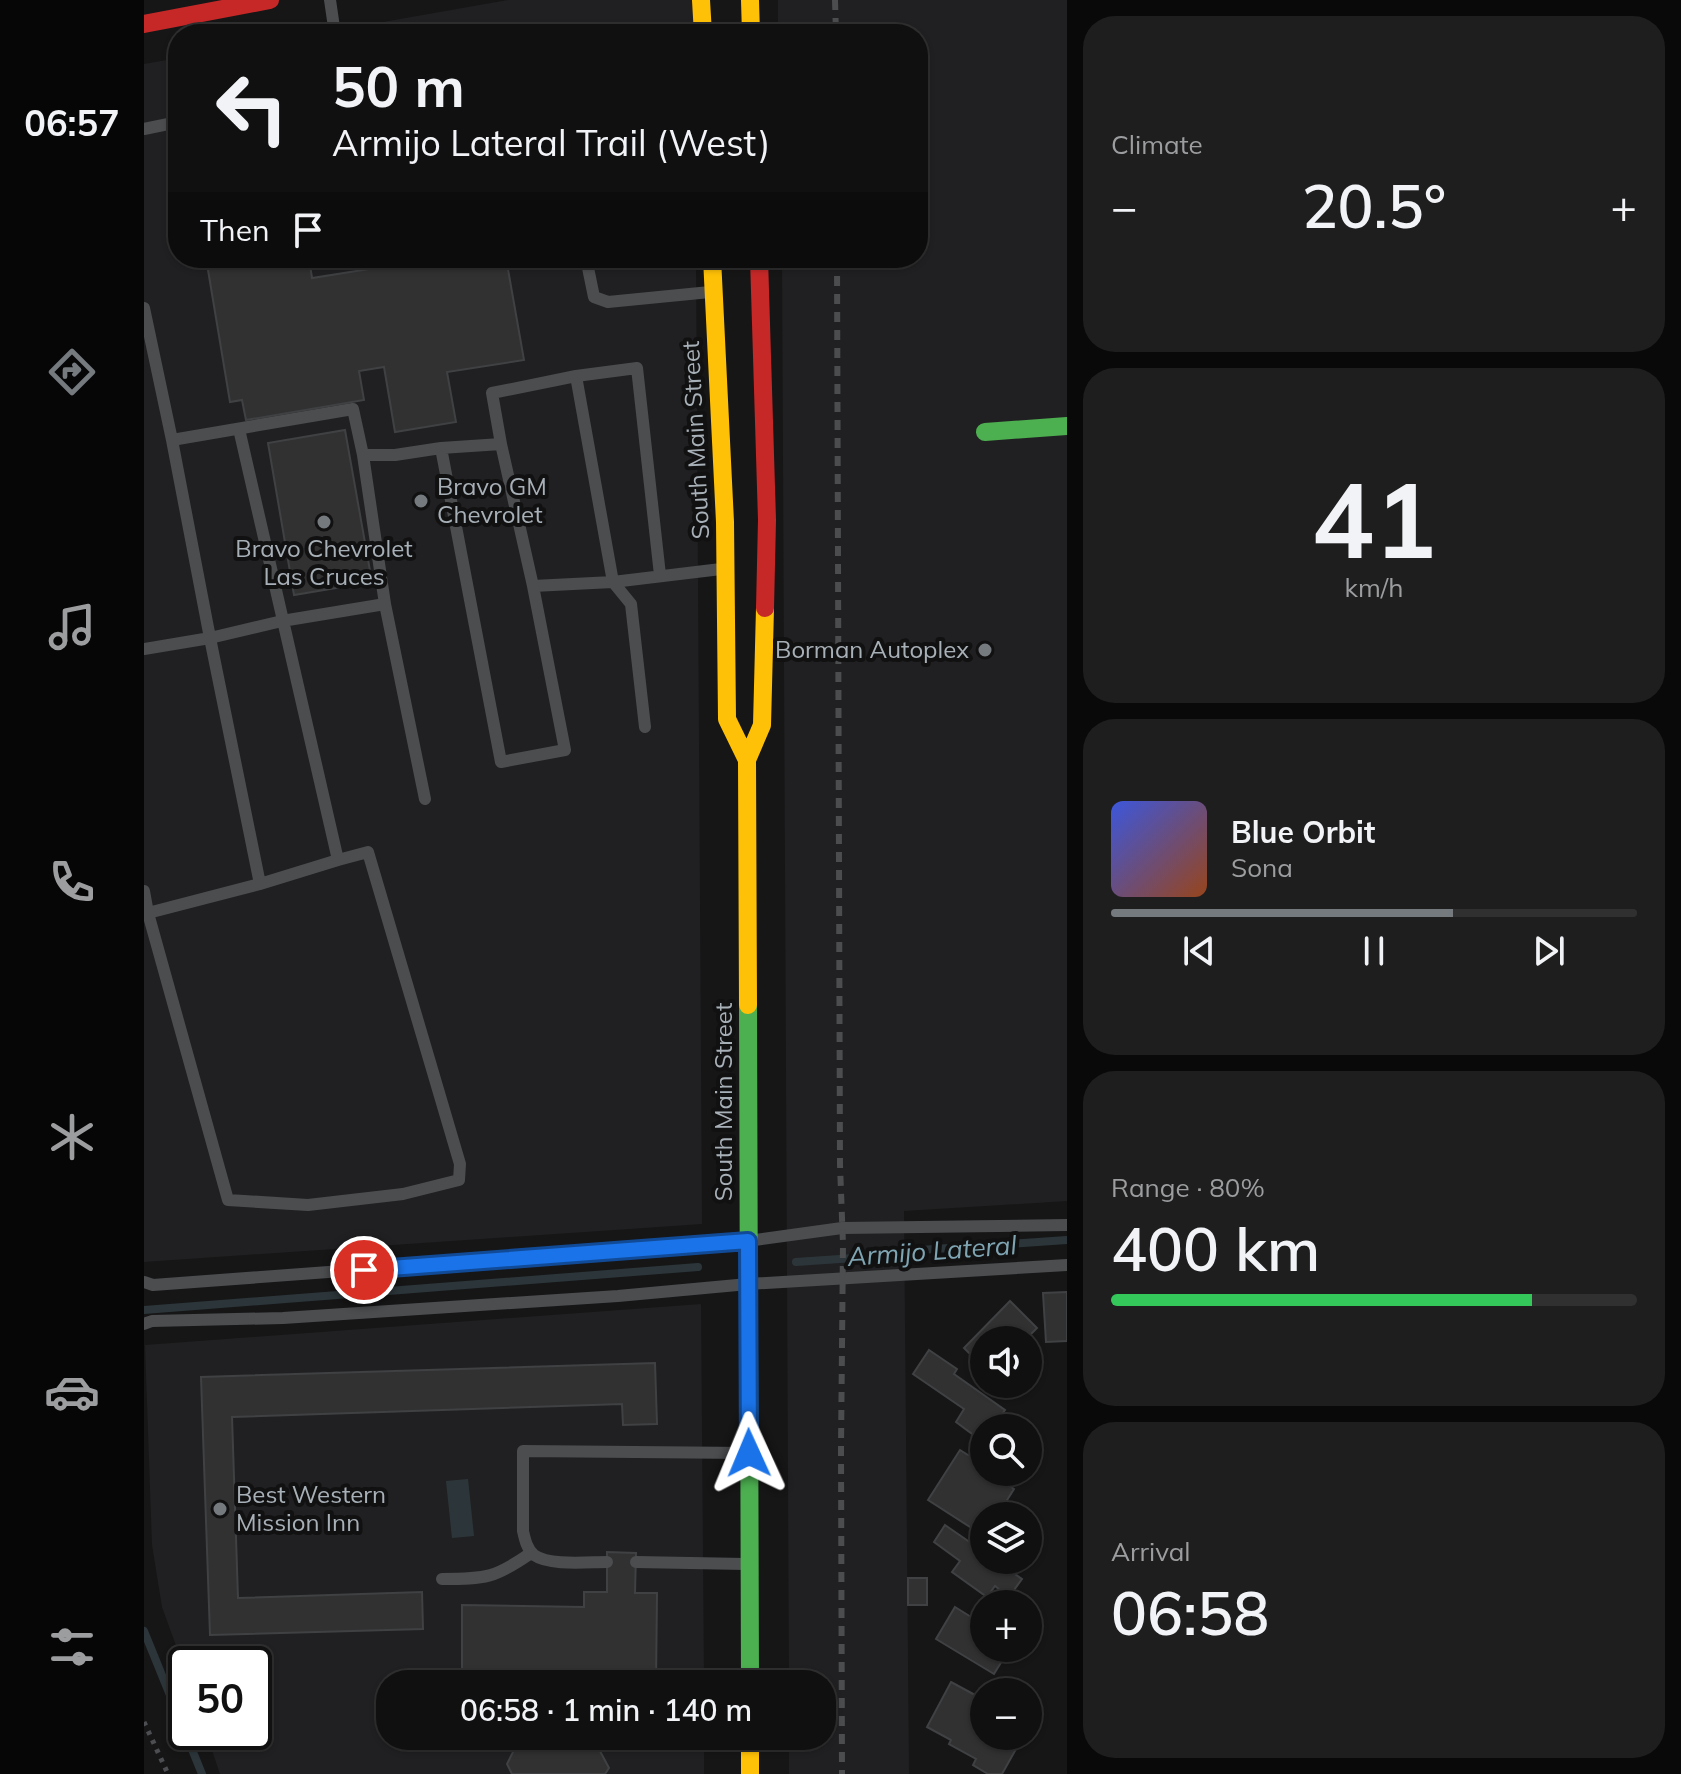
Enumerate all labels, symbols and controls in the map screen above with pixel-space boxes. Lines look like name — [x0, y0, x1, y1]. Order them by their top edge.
text: 50 m — [332, 51, 465, 121]
icon: left — [200, 56, 304, 160]
text: 06:57 — [24, 100, 120, 145]
text: Armijo Lateral Trail (West) — [332, 120, 771, 165]
text: Climate — [1111, 128, 1203, 161]
text: 20.5° — [1302, 168, 1446, 243]
text: − — [1111, 179, 1137, 234]
text: + — [1611, 179, 1637, 234]
icon: arrive — [286, 208, 330, 252]
text: Then — [200, 211, 270, 249]
street label: South Main Street — [675, 340, 715, 540]
icon: directions — [44, 344, 100, 400]
text: 41 — [1312, 453, 1436, 584]
place label: Bravo GM Chevrolet — [437, 471, 547, 529]
marker: Bravo GM Chevrolet — [412, 492, 430, 510]
marker: Bravo Chevrolet Las Cruces — [315, 513, 333, 531]
place label: Bravo Chevrolet Las Cruces — [235, 533, 413, 591]
text: km/h — [1345, 571, 1403, 604]
icon: music — [44, 599, 100, 655]
place label: Borman Autoplex — [775, 634, 969, 664]
marker: Borman Autoplex — [976, 641, 994, 659]
text: Blue Orbit — [1231, 813, 1375, 851]
text: Sona — [1231, 851, 1293, 884]
icon: phone — [44, 854, 100, 910]
icon: previous — [1177, 929, 1221, 973]
icon: pause — [1352, 929, 1396, 973]
icon: next — [1527, 929, 1571, 973]
street label: South Main Street — [708, 1003, 738, 1201]
icon: climate — [44, 1109, 100, 1165]
text: Range · 80% — [1111, 1171, 1265, 1204]
text: 400 km — [1111, 1211, 1320, 1286]
water label: Armijo Lateral — [845, 1228, 1018, 1273]
pin — [330, 1236, 398, 1304]
icon: arrive — [342, 1248, 386, 1292]
map controls — [970, 1326, 1042, 1750]
button: sound — [970, 1326, 1042, 1398]
icon: car — [44, 1364, 100, 1420]
position arrow — [707, 1411, 791, 1495]
button: search — [970, 1414, 1042, 1486]
place label: Best Western Mission Inn — [236, 1479, 386, 1537]
marker: Best Western Mission Inn — [211, 1500, 229, 1518]
button: layers — [970, 1502, 1042, 1574]
text: Arrival — [1111, 1535, 1191, 1568]
text: 06:58 — [1111, 1575, 1269, 1650]
button: + — [970, 1590, 1042, 1662]
icon: filters — [44, 1619, 100, 1675]
speed limit sign: 50 — [168, 1646, 272, 1750]
button: − — [970, 1678, 1042, 1750]
text: 06:58 · 1 min · 140 m — [460, 1691, 752, 1729]

